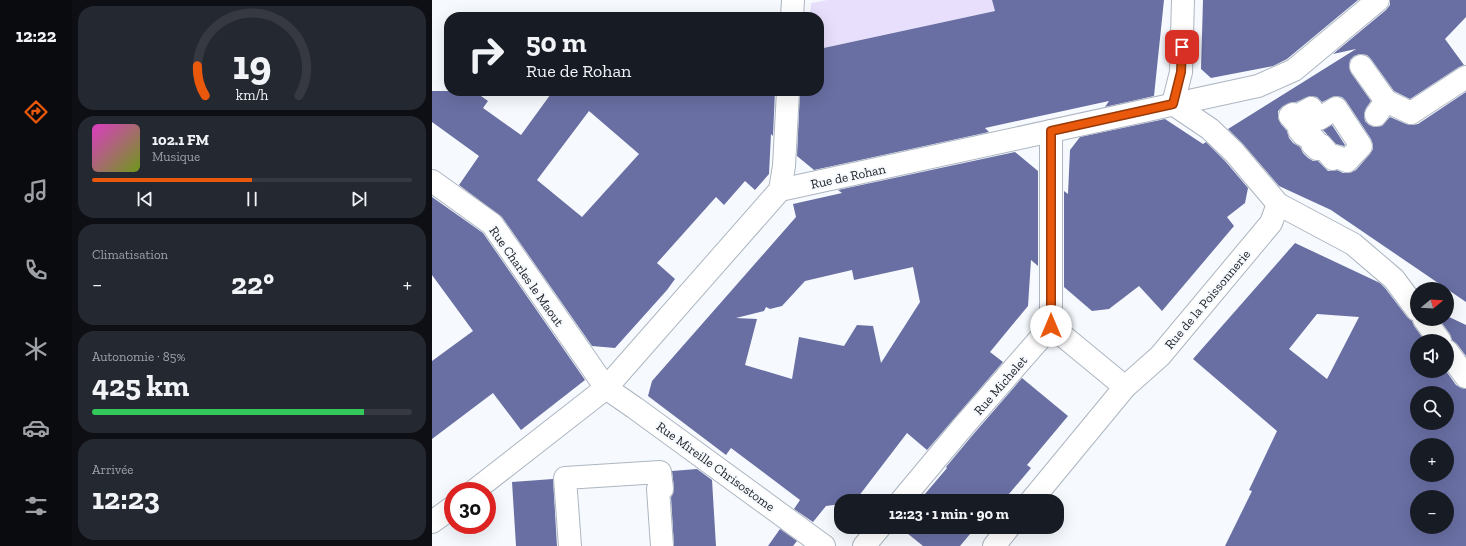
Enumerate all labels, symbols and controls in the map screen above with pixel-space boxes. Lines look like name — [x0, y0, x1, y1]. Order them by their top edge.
text: 12:22 — [16, 25, 56, 47]
text: 50 m — [526, 26, 587, 59]
icon: right — [460, 28, 512, 80]
pin — [1165, 30, 1199, 64]
icon: arrive — [1171, 36, 1193, 58]
text: 19 — [232, 40, 272, 90]
text: Rue de Rohan — [526, 60, 631, 82]
text: km/h — [236, 87, 268, 104]
icon: directions — [22, 98, 50, 126]
text: 102.1 FM — [152, 131, 209, 149]
text: Musique — [152, 149, 200, 164]
street label: Rue de Rohan — [809, 161, 887, 192]
icon: music — [22, 177, 50, 205]
icon: previous — [134, 188, 156, 210]
icon: pause — [241, 188, 263, 210]
icon: next — [348, 188, 370, 210]
street label: Rue Charles le Maout — [486, 223, 567, 329]
text: Climatisation — [92, 247, 168, 262]
street label: Rue de la Poissonnerie — [1161, 247, 1253, 352]
icon: phone — [22, 256, 50, 284]
text: 22° — [231, 266, 274, 302]
text: − — [92, 271, 102, 298]
text: + — [403, 271, 412, 298]
north arrow — [1410, 282, 1454, 326]
map controls — [1410, 282, 1454, 534]
position arrow — [1030, 305, 1072, 347]
button: sound — [1410, 334, 1454, 378]
icon: climate — [22, 335, 50, 363]
text: Autonomie · 85% — [92, 349, 185, 364]
street label: Rue Michelet — [971, 353, 1030, 418]
text: 425 km — [92, 368, 189, 404]
button: search — [1410, 386, 1454, 430]
icon: car — [22, 414, 50, 442]
street label: Rue Mireille Chrisostome — [654, 419, 778, 514]
button: + — [1410, 438, 1454, 482]
text: Arrivée — [92, 462, 133, 477]
text: 12:23 — [92, 481, 160, 517]
speed limit sign: 30 — [444, 482, 496, 534]
button: − — [1410, 490, 1454, 534]
icon: filters — [22, 492, 50, 520]
text: 12:23 · 1 min · 90 m — [889, 505, 1009, 523]

